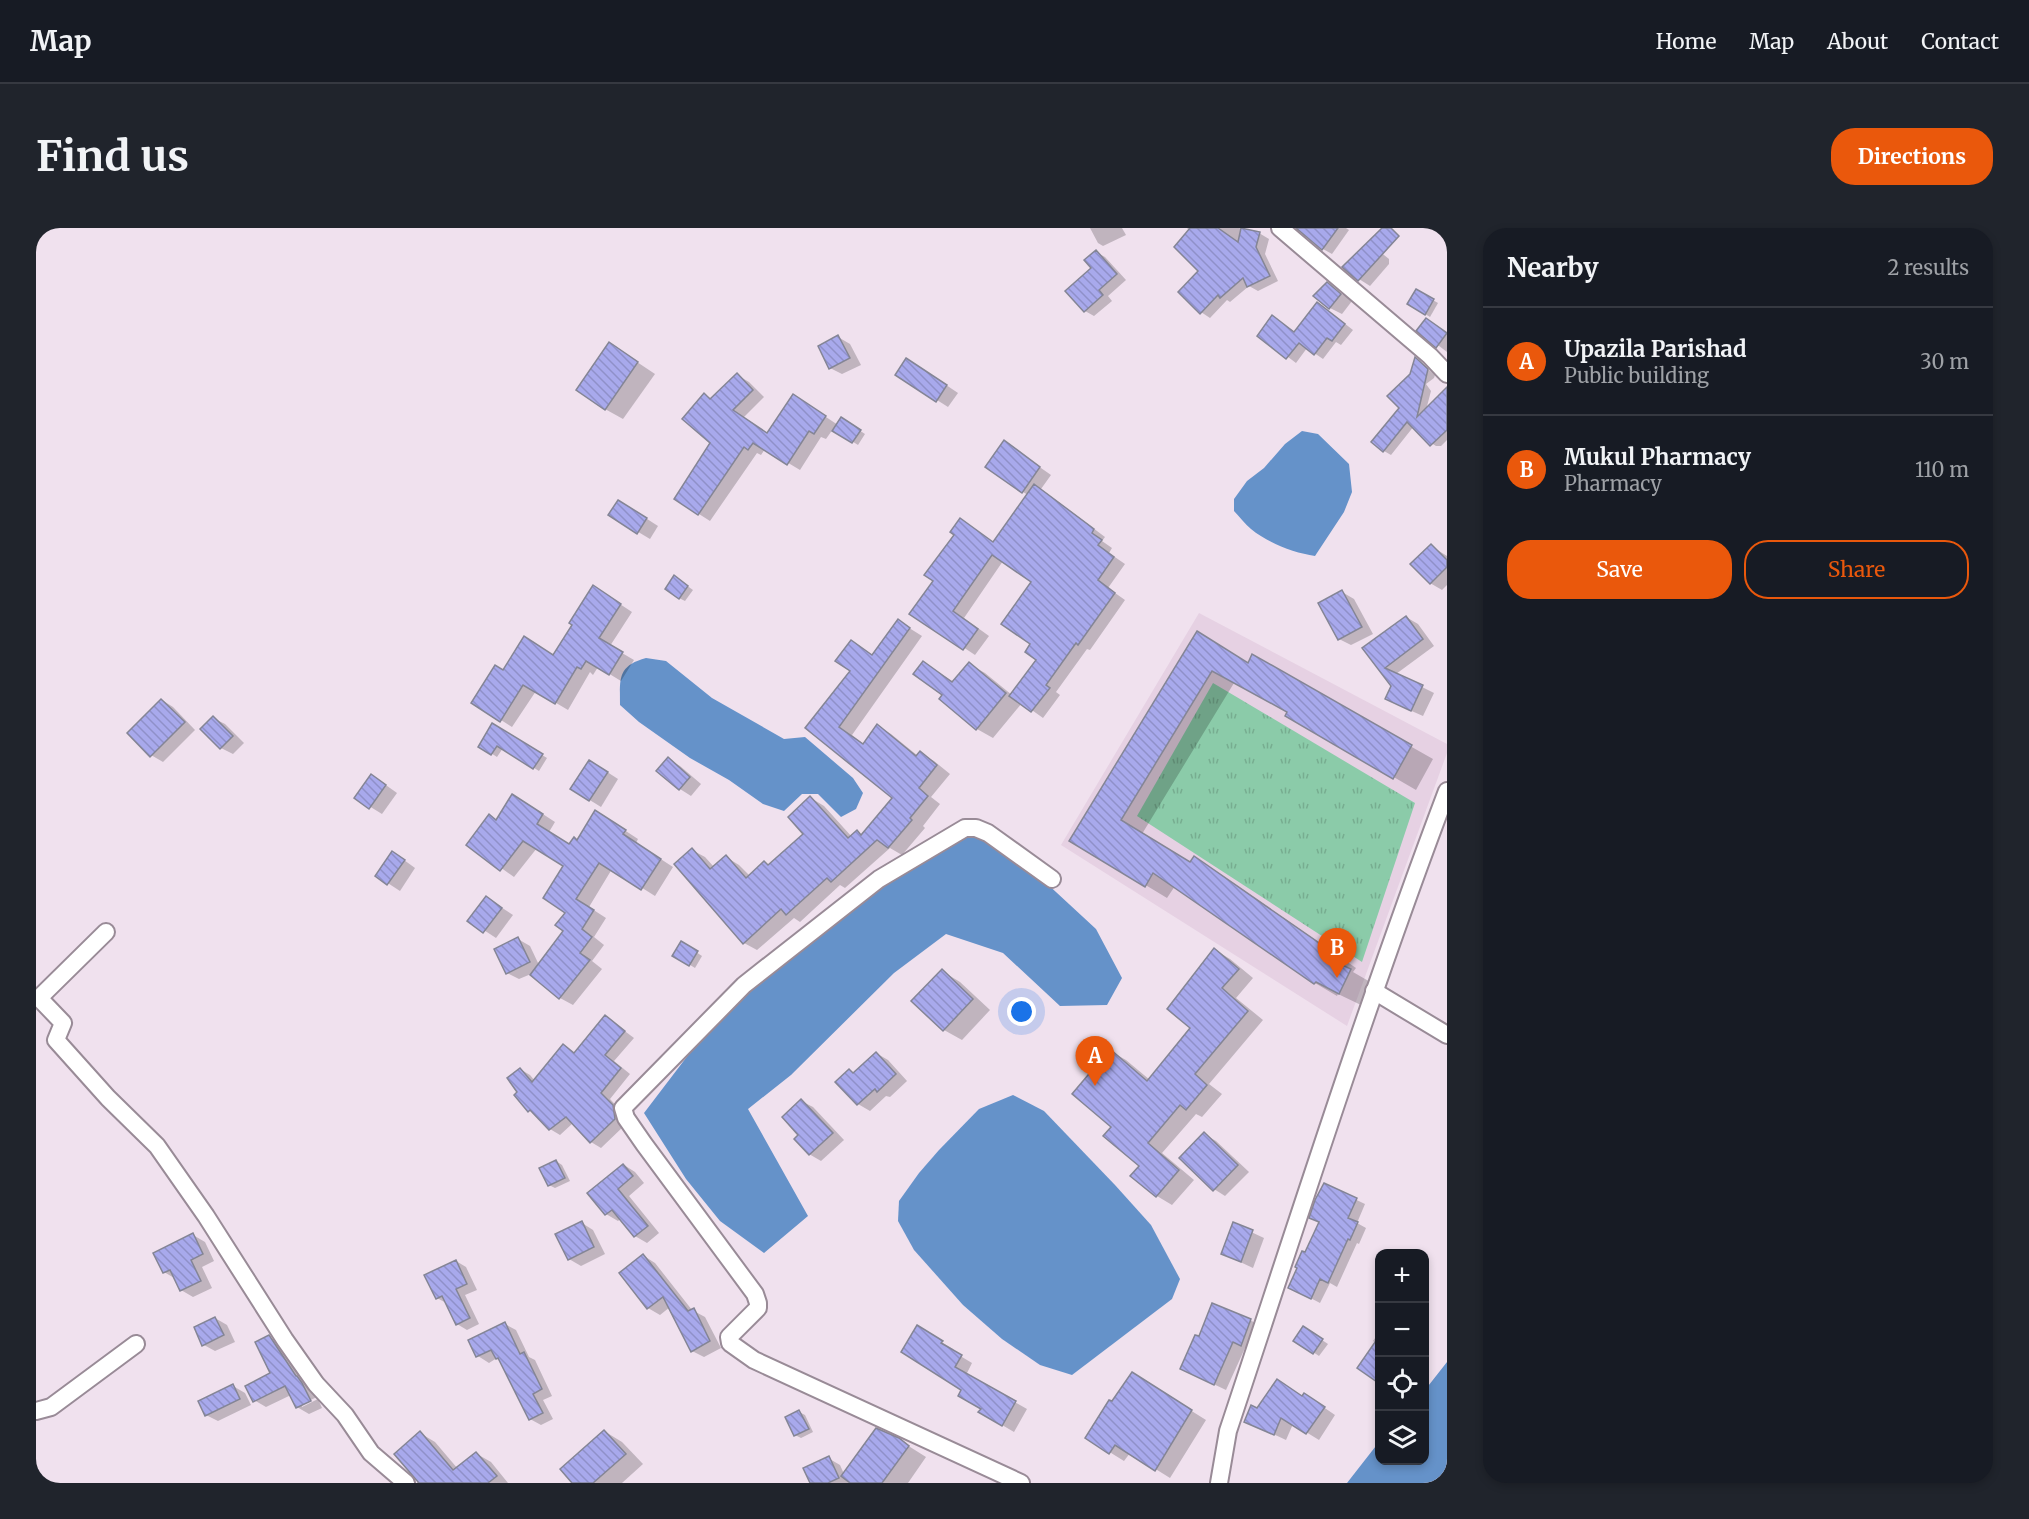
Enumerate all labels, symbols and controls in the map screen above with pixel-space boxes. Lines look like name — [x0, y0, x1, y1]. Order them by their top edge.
text: Map — [30, 23, 92, 59]
text: Home — [1656, 28, 1716, 55]
text: Map — [1749, 28, 1794, 55]
text: About — [1827, 28, 1888, 55]
text: Contact — [1921, 28, 1999, 55]
button: Directions — [1831, 128, 1993, 185]
text: Find us — [36, 130, 189, 182]
text: Nearby — [1507, 251, 1599, 284]
text: 2 results — [1887, 255, 1969, 280]
text: Upazila Parishad — [1564, 335, 1747, 363]
text: A — [1519, 349, 1534, 374]
text: 30 m — [1920, 349, 1969, 374]
text: Public building — [1564, 363, 1709, 388]
text: Mukul Pharmacy — [1564, 443, 1751, 471]
text: B — [1520, 457, 1533, 482]
text: 110 m — [1915, 457, 1969, 482]
text: Pharmacy — [1564, 471, 1662, 496]
button: Save — [1507, 540, 1732, 599]
button: Share — [1744, 540, 1969, 599]
pin: B — [1318, 928, 1356, 978]
your location — [1007, 997, 1036, 1026]
pin: A — [1076, 1036, 1114, 1086]
map controls — [1375, 1249, 1429, 1465]
button: + — [1375, 1249, 1429, 1303]
button: − — [1375, 1303, 1429, 1357]
button: locate — [1375, 1357, 1429, 1411]
button: layers — [1375, 1411, 1429, 1465]

